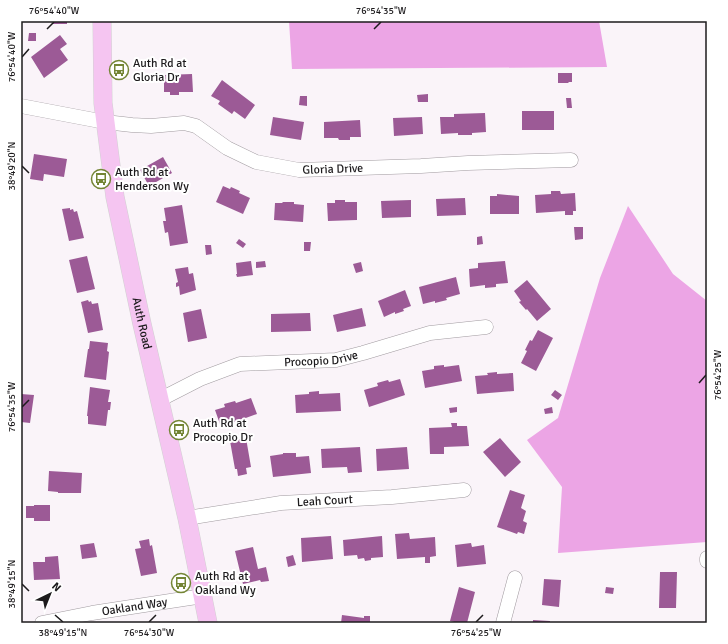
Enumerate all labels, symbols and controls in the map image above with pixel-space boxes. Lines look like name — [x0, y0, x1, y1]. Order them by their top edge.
text: 76°54'40"W — [29, 5, 80, 17]
text: 76°54'35"W — [356, 5, 407, 17]
text: 76°54'40"W — [6, 31, 18, 82]
place label: Auth Rd at Gloria Dr — [133, 56, 186, 85]
bus stop icon: Auth Rd at Gloria Dr — [108, 59, 130, 81]
text: 38°49'20"N — [6, 142, 18, 190]
street label: Gloria Drive — [302, 161, 363, 178]
place label: Auth Rd at Henderson Wy — [115, 165, 189, 194]
bus stop icon: Auth Rd at Henderson Wy — [90, 168, 112, 190]
street label: Auth Road — [129, 296, 155, 351]
street label: Procopio Drive — [284, 348, 360, 370]
text: 76°54'25"W — [712, 349, 724, 400]
text: 76°54'35"W — [6, 381, 18, 432]
place label: Auth Rd at Procopio Dr — [193, 416, 253, 445]
bus stop icon: Auth Rd at Procopio Dr — [168, 419, 190, 441]
street label: Leah Court — [296, 492, 353, 510]
text: 38°49'15"N — [6, 560, 18, 608]
place label: Auth Rd at Oakland Wy — [195, 569, 256, 598]
bus stop icon: Auth Rd at Oakland Wy — [170, 572, 192, 594]
north arrow — [30, 574, 70, 614]
text: N — [49, 580, 64, 594]
street label: Oakland Way — [101, 595, 169, 619]
text: 38°49'15"N — [39, 627, 87, 639]
text: 76°54'30"W — [124, 627, 175, 639]
text: 76°54'25"W — [451, 627, 502, 639]

